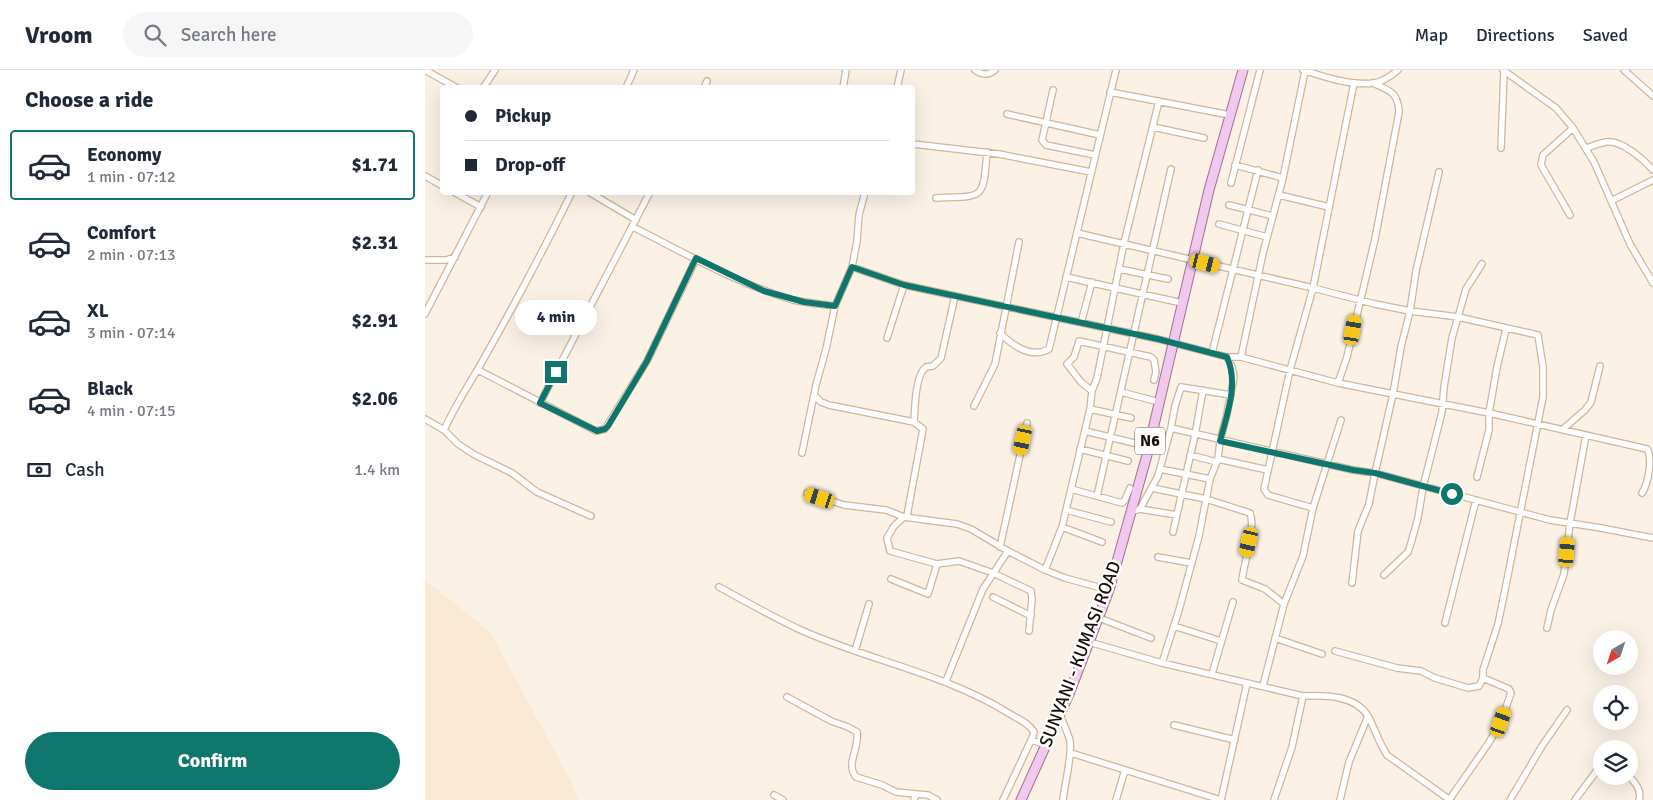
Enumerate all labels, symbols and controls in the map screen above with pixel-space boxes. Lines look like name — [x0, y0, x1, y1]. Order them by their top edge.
search box — [123, 12, 473, 57]
text: Vroom — [25, 20, 93, 50]
icon: search — [141, 21, 169, 49]
text: Search here — [181, 23, 276, 47]
text: Map — [1415, 24, 1448, 46]
text: Directions — [1476, 24, 1555, 46]
text: Saved — [1583, 24, 1628, 46]
text: Choose a ride — [25, 86, 153, 113]
text: Pickup — [495, 104, 551, 128]
icon: car — [27, 143, 72, 188]
text: Economy — [87, 143, 161, 167]
text: $1.71 — [352, 153, 398, 177]
text: Drop-off — [495, 153, 565, 177]
text: 1 min · 07:12 — [87, 167, 176, 187]
icon: car — [27, 221, 72, 266]
text: Comfort — [87, 221, 156, 245]
text: $2.31 — [352, 231, 398, 255]
text: 2 min · 07:13 — [87, 245, 176, 265]
car — [1188, 252, 1221, 274]
icon: car — [27, 299, 72, 344]
text: XL — [87, 299, 109, 323]
callout: 4 min — [515, 300, 597, 334]
text: 4 min — [537, 307, 575, 327]
text: $2.91 — [352, 309, 398, 333]
car — [1343, 314, 1362, 346]
text: 3 min · 07:14 — [87, 323, 176, 343]
route end — [545, 361, 567, 383]
icon: car — [27, 377, 72, 422]
text: Black — [87, 377, 133, 401]
text: $2.06 — [352, 387, 398, 411]
text: 4 min · 07:15 — [87, 401, 176, 421]
car — [1012, 424, 1033, 456]
road number: N6 — [1135, 428, 1165, 454]
icon: cash — [25, 456, 53, 484]
text: Cash — [65, 458, 105, 482]
text: 1.4 km — [354, 460, 400, 480]
route start — [1441, 483, 1463, 505]
car — [803, 486, 836, 510]
car — [1238, 526, 1259, 558]
car — [1558, 536, 1575, 568]
street label: SUNYANI - KUMASI ROAD — [1034, 558, 1126, 750]
north arrow — [1593, 630, 1637, 675]
map controls — [1593, 630, 1638, 785]
button: locate — [1593, 685, 1638, 730]
car — [1489, 705, 1512, 739]
button: Confirm — [25, 732, 400, 790]
button: layers — [1593, 740, 1638, 785]

